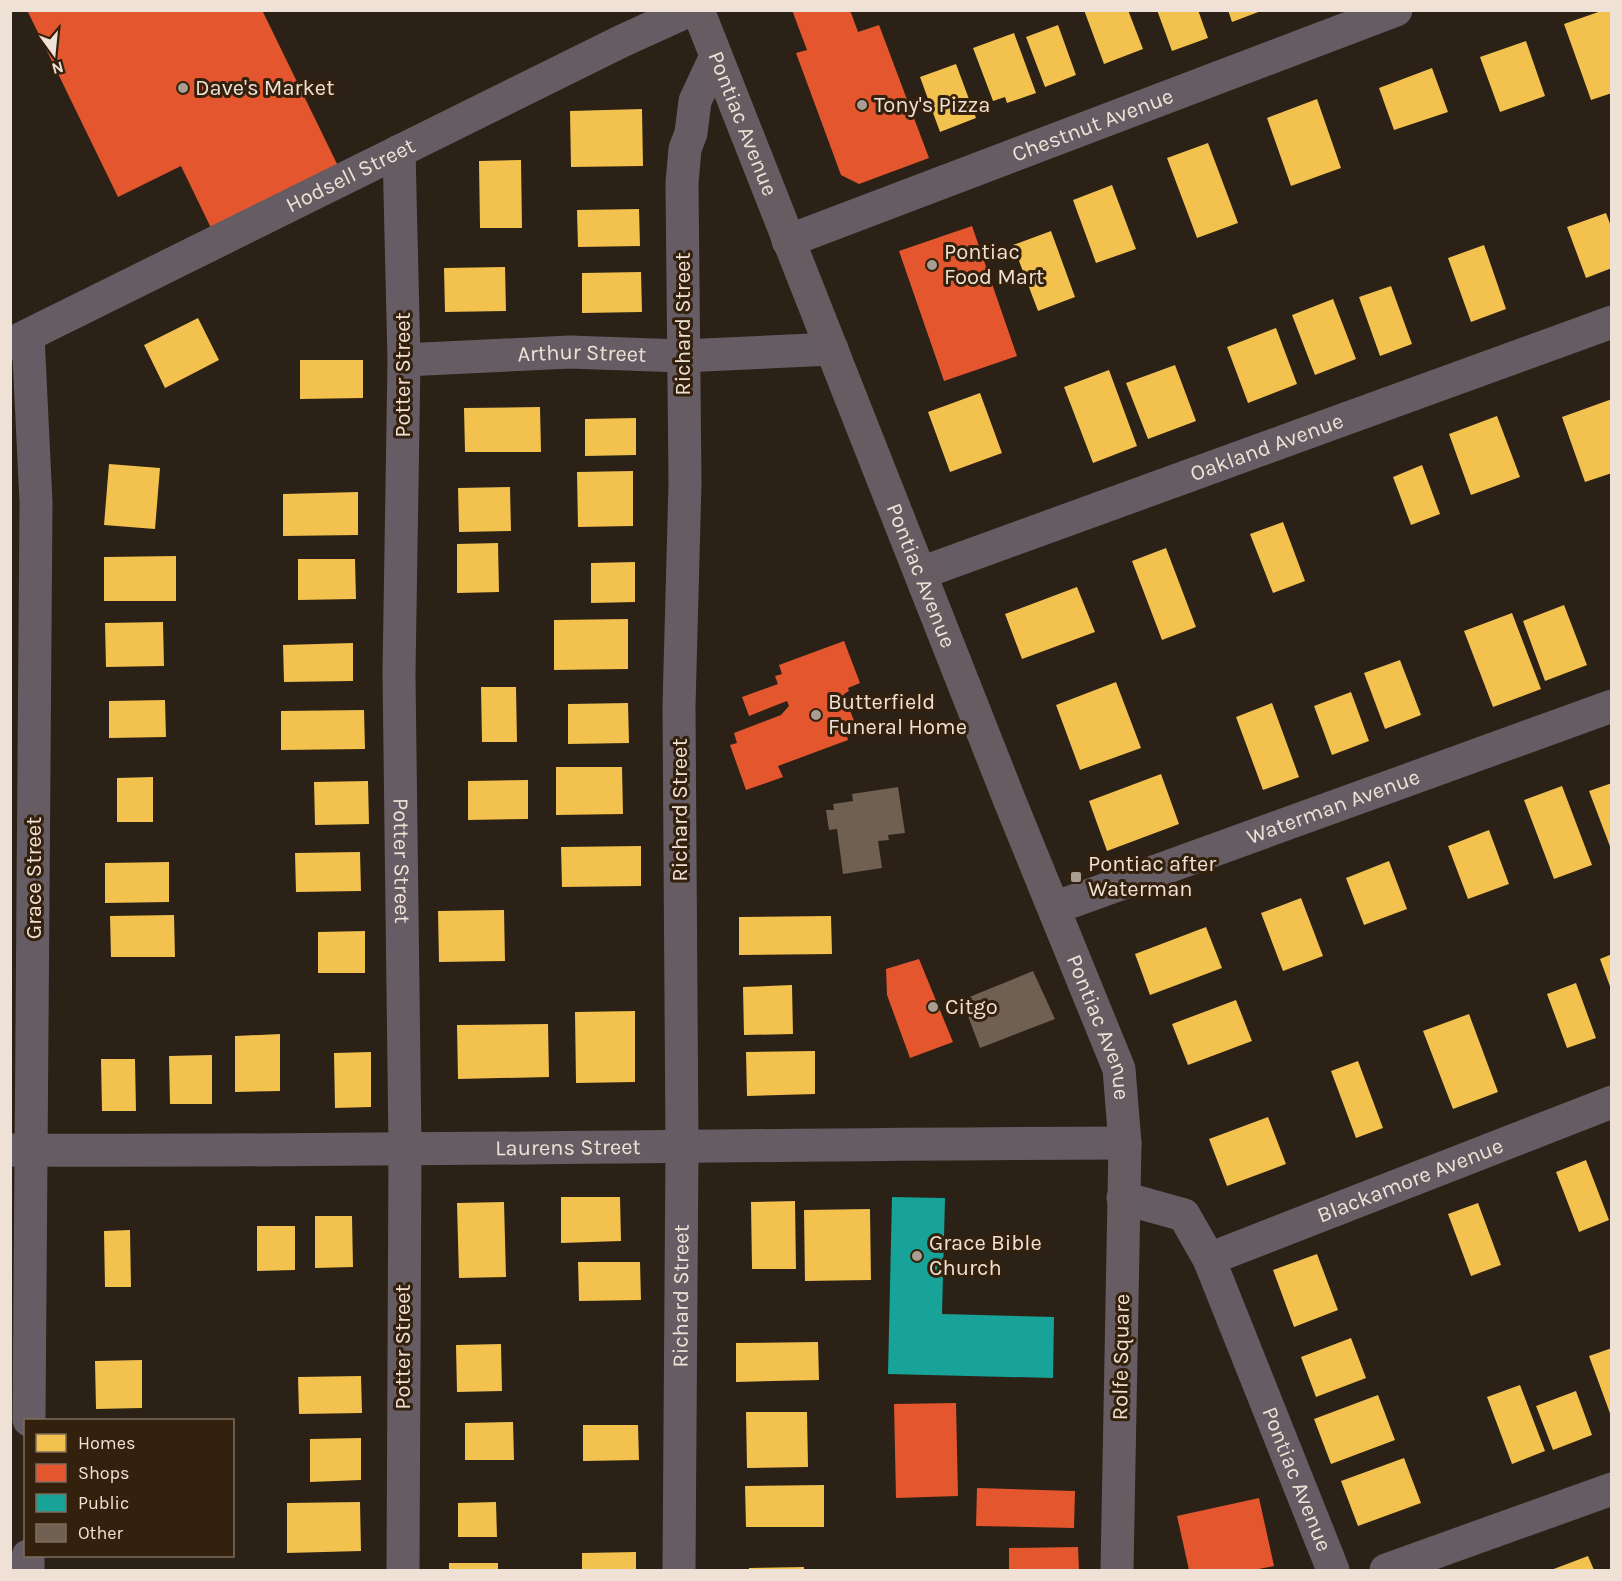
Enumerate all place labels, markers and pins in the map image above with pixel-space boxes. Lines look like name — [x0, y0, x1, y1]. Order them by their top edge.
place label: Dave's Market — [195, 75, 334, 101]
marker: Dave's Market — [176, 81, 190, 95]
place label: Tony's Pizza — [874, 92, 990, 118]
marker: Tony's Pizza — [855, 98, 869, 112]
place label: Pontiac Food Mart — [944, 239, 1044, 290]
marker: Pontiac Food Mart — [925, 258, 939, 272]
place label: Butterfield Funeral Home — [828, 689, 967, 740]
marker: Butterfield Funeral Home — [809, 708, 823, 722]
place label: Pontiac after Waterman — [1088, 851, 1216, 902]
marker: Pontiac after Waterman — [1069, 870, 1083, 884]
place label: Citgo — [945, 994, 998, 1020]
marker: Citgo — [926, 1000, 940, 1014]
place label: Grace Bible Church — [929, 1230, 1042, 1281]
marker: Grace Bible Church — [910, 1249, 924, 1263]

